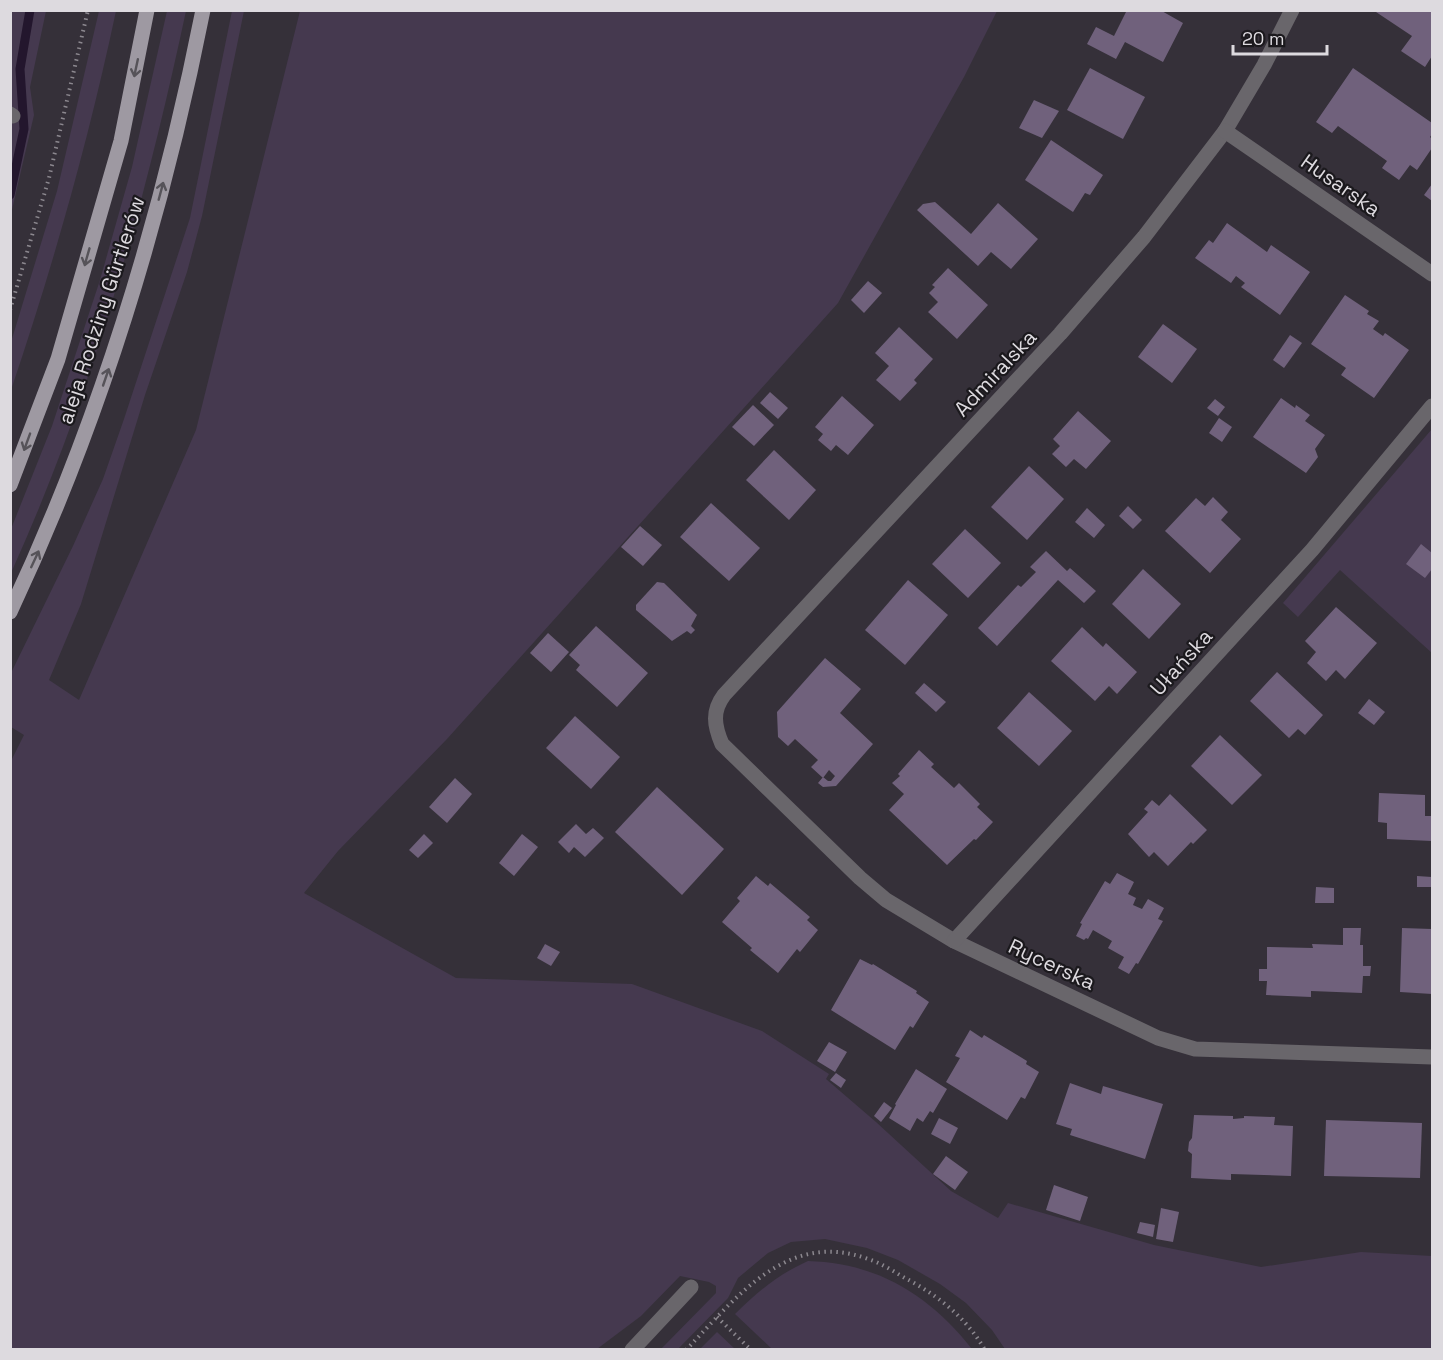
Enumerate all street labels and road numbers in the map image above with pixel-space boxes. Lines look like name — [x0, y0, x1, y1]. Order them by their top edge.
street label: Husarska — [1296, 148, 1386, 222]
street label: aleja Rodziny Gürtlerów — [51, 193, 151, 427]
street label: Admiralska — [948, 324, 1042, 422]
street label: Ułańska — [1144, 623, 1218, 701]
street label: Rycerska — [1004, 932, 1100, 996]

